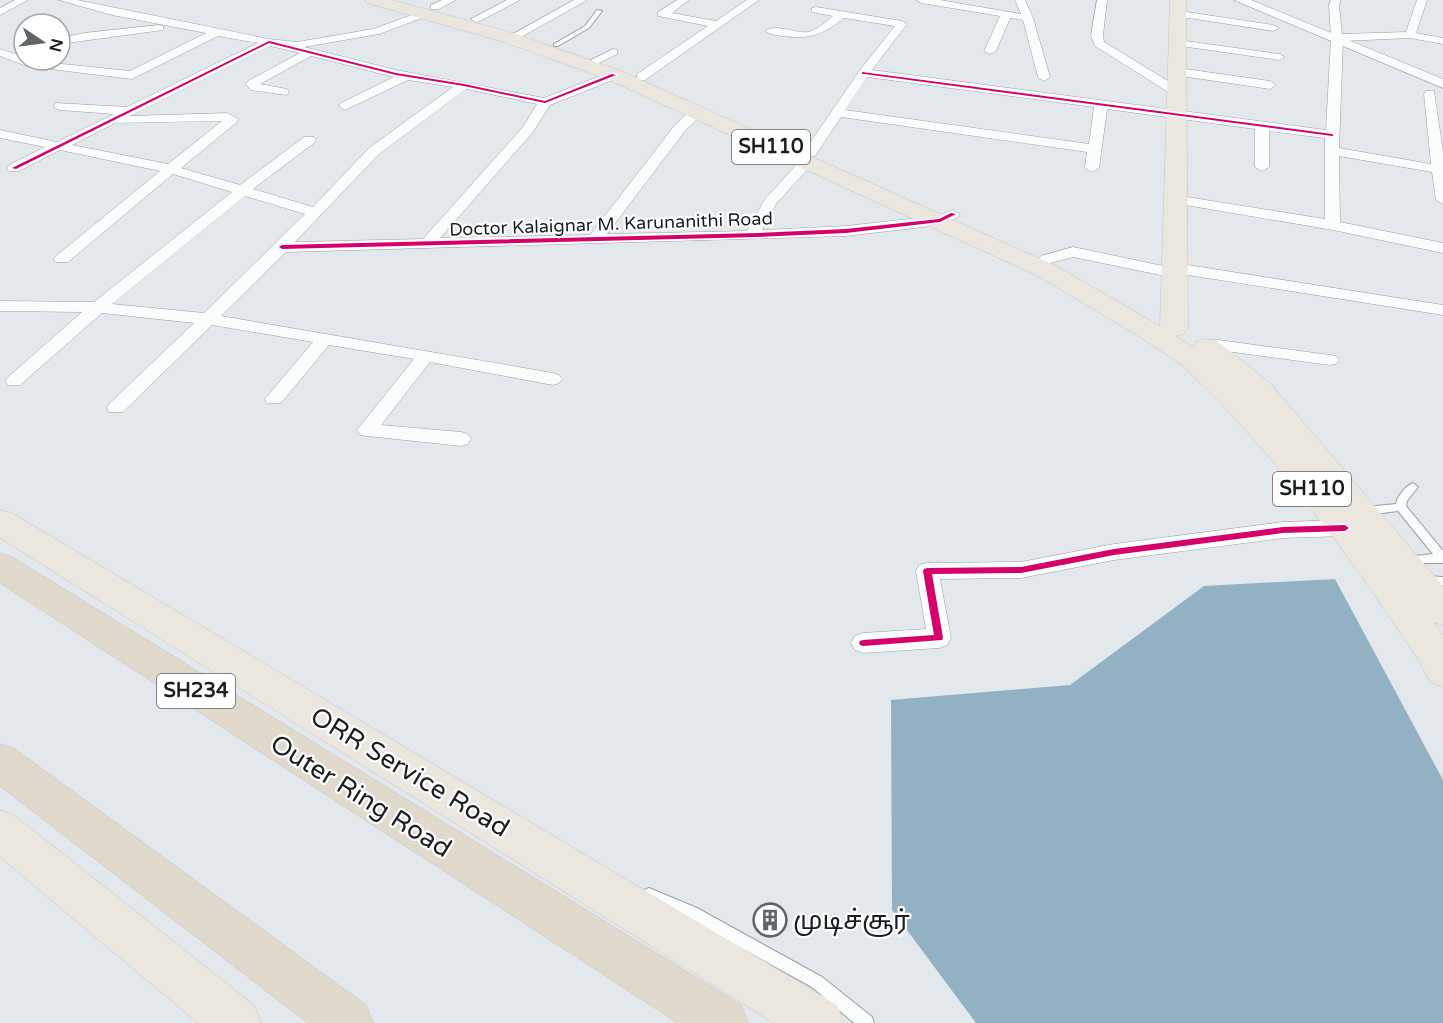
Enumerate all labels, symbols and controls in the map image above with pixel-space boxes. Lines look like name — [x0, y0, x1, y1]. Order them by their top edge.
north arrow — [12, 12, 72, 72]
text: N — [44, 37, 67, 54]
road number: SH110 — [732, 130, 810, 164]
street label: Doctor Kalaignar M. Karunanithi Road — [449, 207, 773, 241]
road number: SH110 — [1273, 472, 1351, 506]
road number: SH234 — [157, 674, 235, 708]
street label: ORR Service Road — [305, 700, 515, 844]
street label: Outer Ring Road — [265, 728, 457, 864]
building icon: முடிச்சூர் — [752, 902, 788, 938]
place label: முடிச்சூர் — [793, 905, 910, 937]

